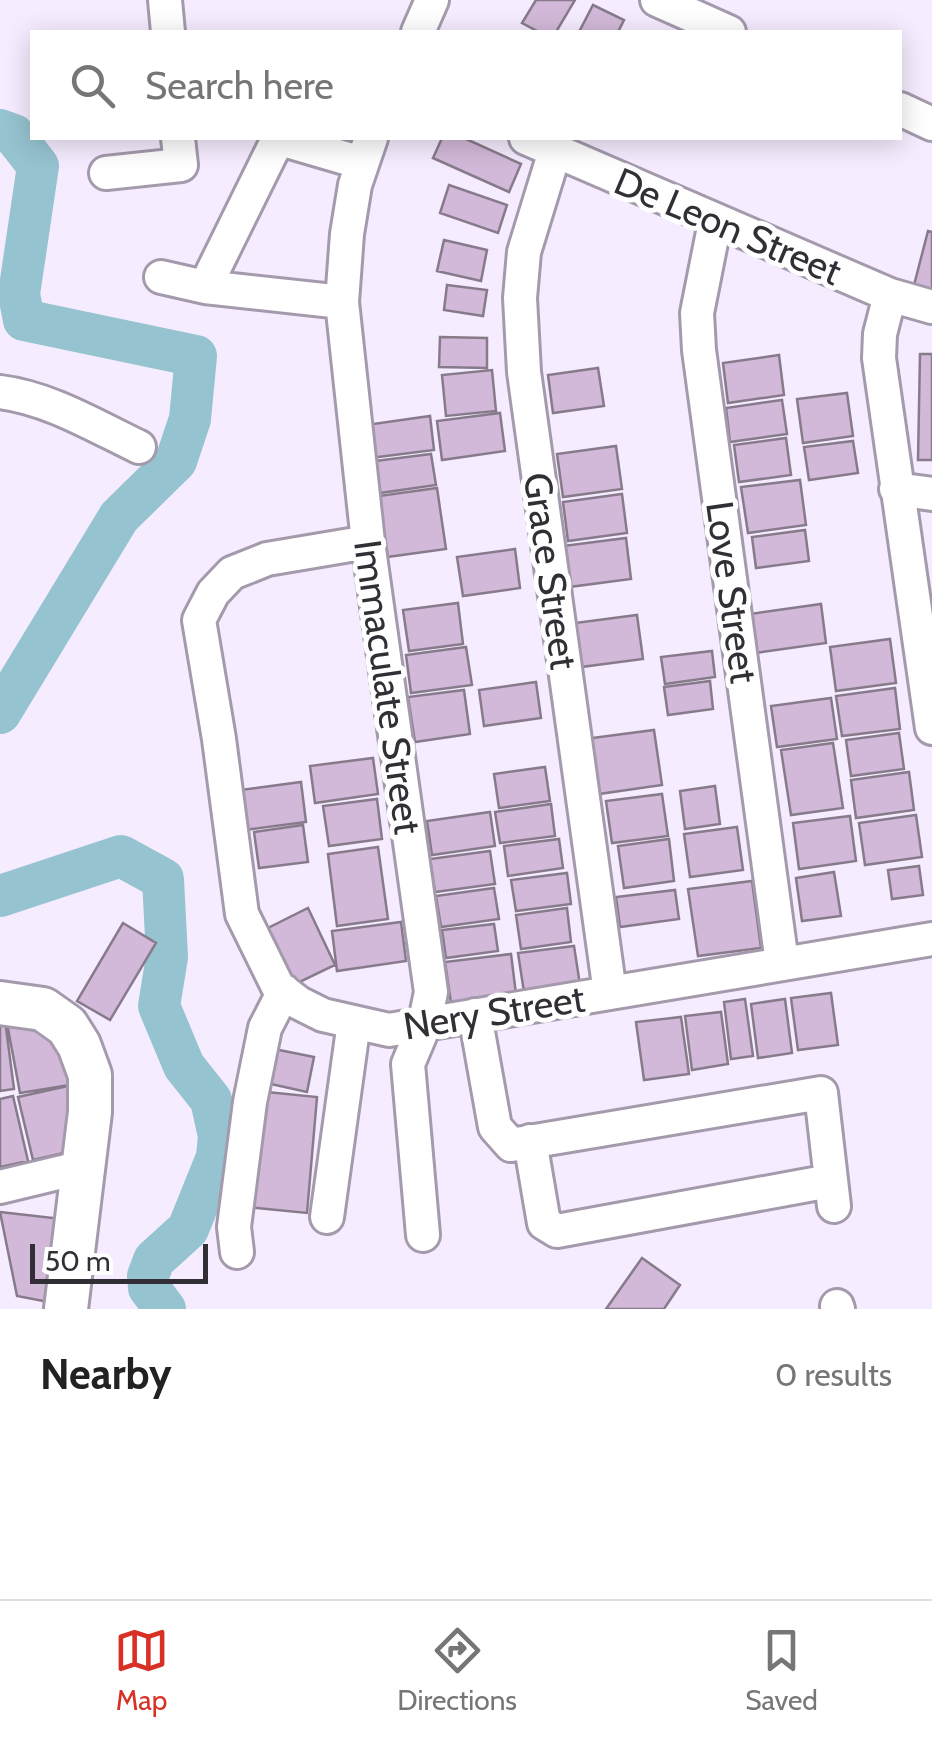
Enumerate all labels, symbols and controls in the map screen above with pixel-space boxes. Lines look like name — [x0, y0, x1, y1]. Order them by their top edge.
search box — [30, 30, 902, 140]
icon: search — [65, 58, 120, 113]
text: Search here — [145, 62, 334, 109]
street label: De Leon Street — [607, 157, 849, 295]
street label: Grace Street — [514, 470, 588, 672]
street label: Love Street — [696, 498, 768, 686]
street label: Immaculate Street — [344, 537, 432, 837]
street label: Nery Street — [400, 974, 588, 1050]
scale bar — [30, 1239, 208, 1284]
text: 50 m — [45, 1244, 111, 1278]
text: Nearby — [40, 1348, 172, 1400]
text: 0 results — [775, 1355, 892, 1394]
tab: Map — [114, 1623, 169, 1717]
tab: Directions — [397, 1623, 517, 1717]
tab: Saved — [745, 1623, 818, 1717]

